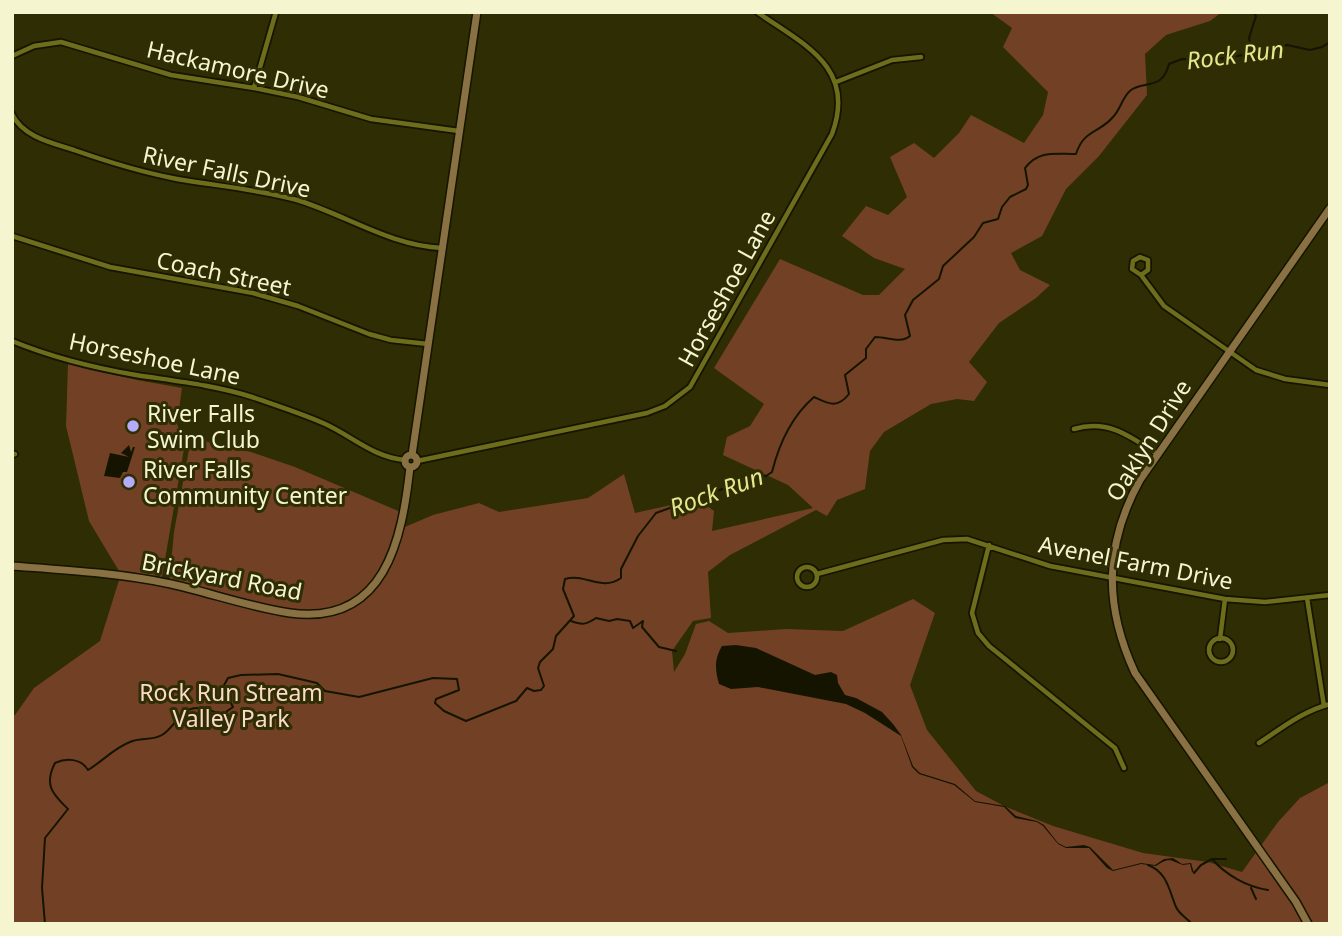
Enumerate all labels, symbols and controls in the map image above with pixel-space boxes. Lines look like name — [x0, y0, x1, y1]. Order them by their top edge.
street label: Hackamore Drive — [144, 32, 332, 106]
water label: Rock Run — [1184, 32, 1286, 76]
street label: River Falls Drive — [140, 138, 314, 204]
street label: Horseshoe Lane — [670, 204, 782, 372]
street label: Coach Street — [154, 243, 294, 303]
street label: Horseshoe Lane — [66, 324, 244, 392]
street label: Oaklyn Drive — [1098, 373, 1198, 507]
place label: River Falls Swim Club — [147, 397, 260, 455]
marker: River Falls Swim Club — [125, 418, 141, 434]
place label: River Falls Community Center — [143, 453, 348, 511]
water label: Rock Run — [664, 459, 768, 523]
marker: River Falls Community Center — [121, 474, 137, 490]
street label: Avenel Farm Drive — [1036, 527, 1236, 597]
street label: Brickyard Road — [139, 545, 305, 607]
park label: Rock Run Stream Valley Park — [139, 676, 323, 734]

